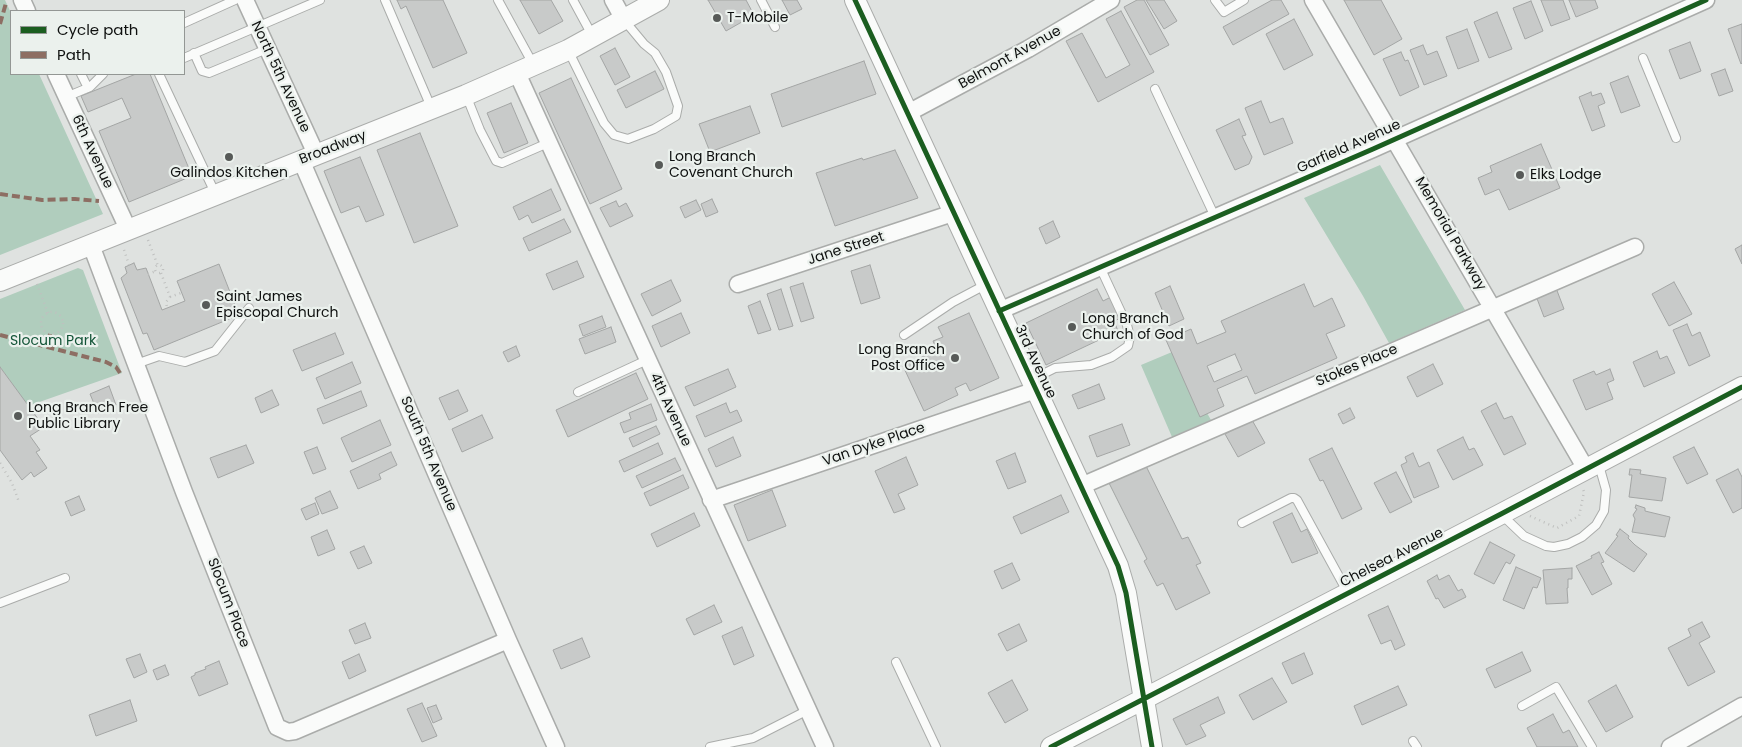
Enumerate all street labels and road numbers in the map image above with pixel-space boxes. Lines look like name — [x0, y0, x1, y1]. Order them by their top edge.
street label: North 5th Avenue — [247, 19, 313, 135]
street label: Belmont Avenue — [956, 23, 1064, 93]
street label: 6th Avenue — [68, 113, 116, 191]
street label: Garfield Avenue — [1295, 117, 1403, 177]
street label: Broadway — [297, 128, 369, 168]
street label: Memorial Parkway — [1411, 174, 1489, 294]
street label: Jane Street — [806, 229, 886, 269]
street label: 3rd Avenue — [1011, 323, 1059, 401]
street label: Stokes Place — [1313, 341, 1401, 391]
street label: 4th Avenue — [646, 371, 694, 449]
street label: South 5th Avenue — [396, 394, 460, 514]
street label: Van Dyke Place — [821, 420, 927, 470]
street label: Chelsea Avenue — [1338, 525, 1446, 591]
street label: Slocum Place — [203, 556, 253, 650]

